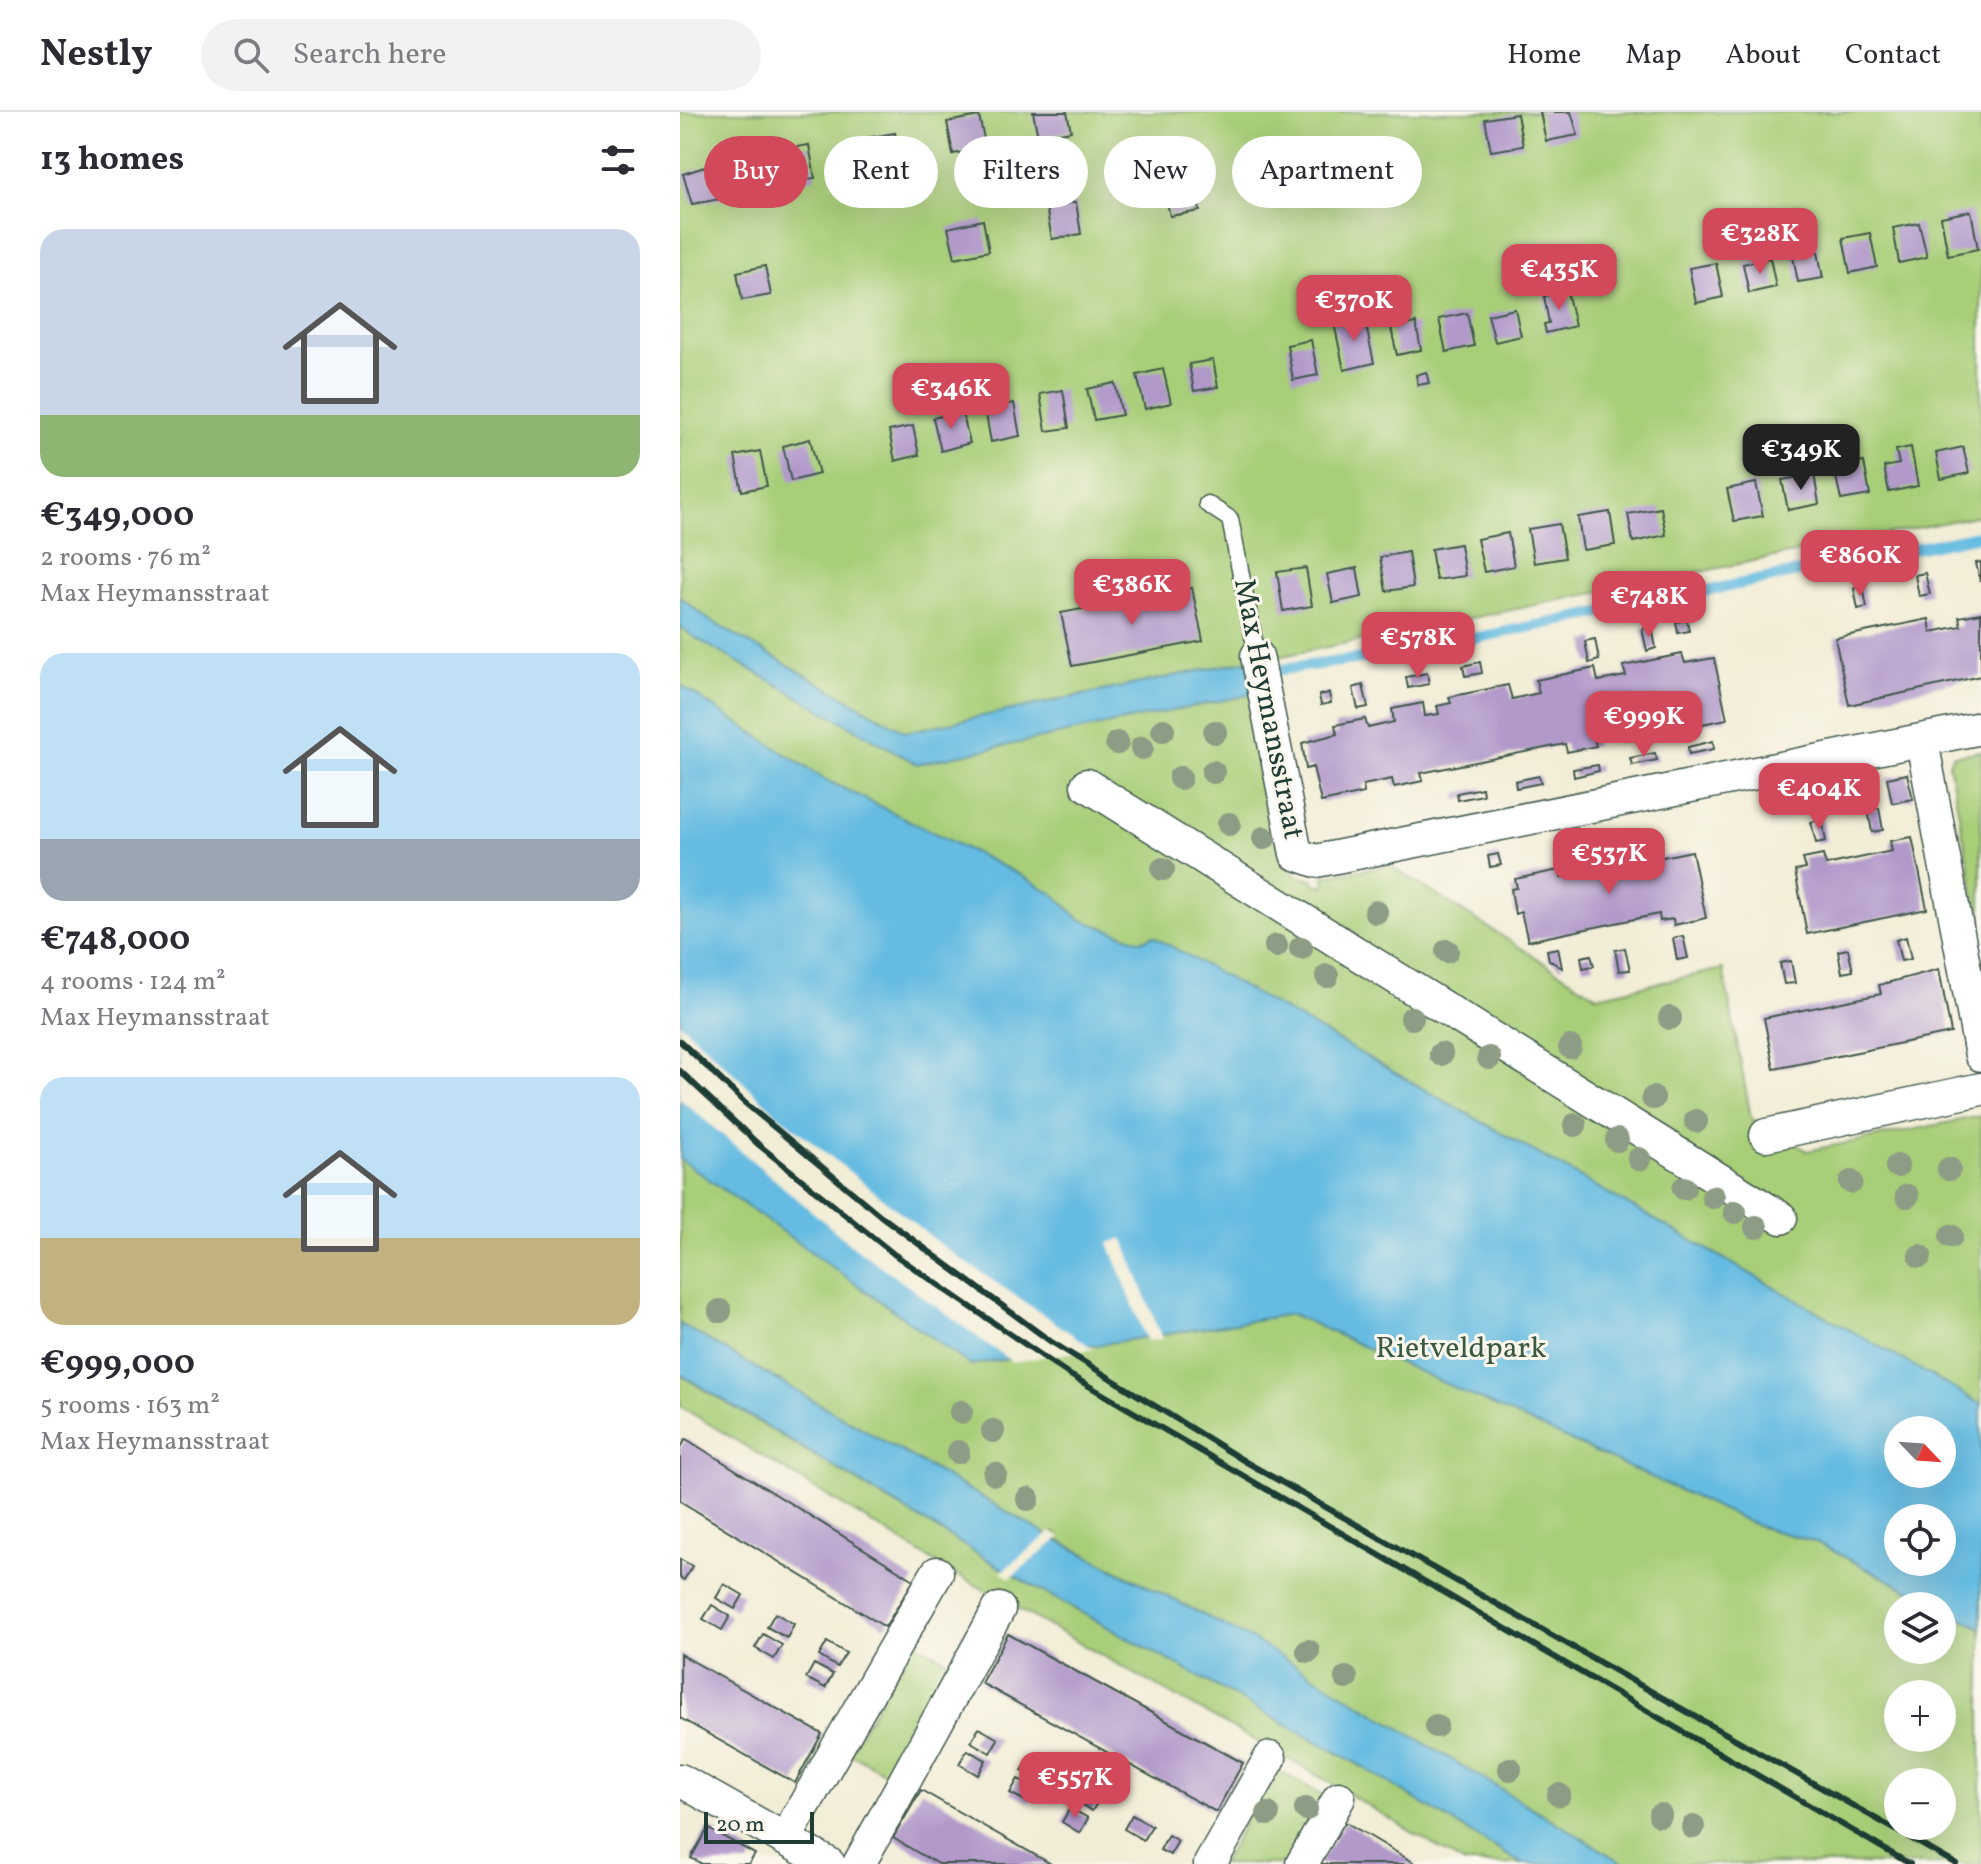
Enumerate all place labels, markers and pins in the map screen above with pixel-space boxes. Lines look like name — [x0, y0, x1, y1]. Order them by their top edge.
pin: €328K — [1704, 208, 1816, 276]
pin: €435K — [1503, 244, 1615, 312]
pin: €370K — [1298, 275, 1410, 343]
pin: €346K — [895, 363, 1007, 431]
pin: €349K — [1745, 424, 1857, 492]
pin: €860K — [1804, 530, 1916, 598]
pin: €386K — [1076, 559, 1188, 627]
pin: €748K — [1593, 571, 1705, 639]
pin: €578K — [1362, 612, 1474, 680]
pin: €999K — [1588, 691, 1700, 759]
pin: €404K — [1763, 763, 1875, 831]
pin: €537K — [1553, 828, 1665, 896]
pin: €557K — [1019, 1752, 1131, 1820]

